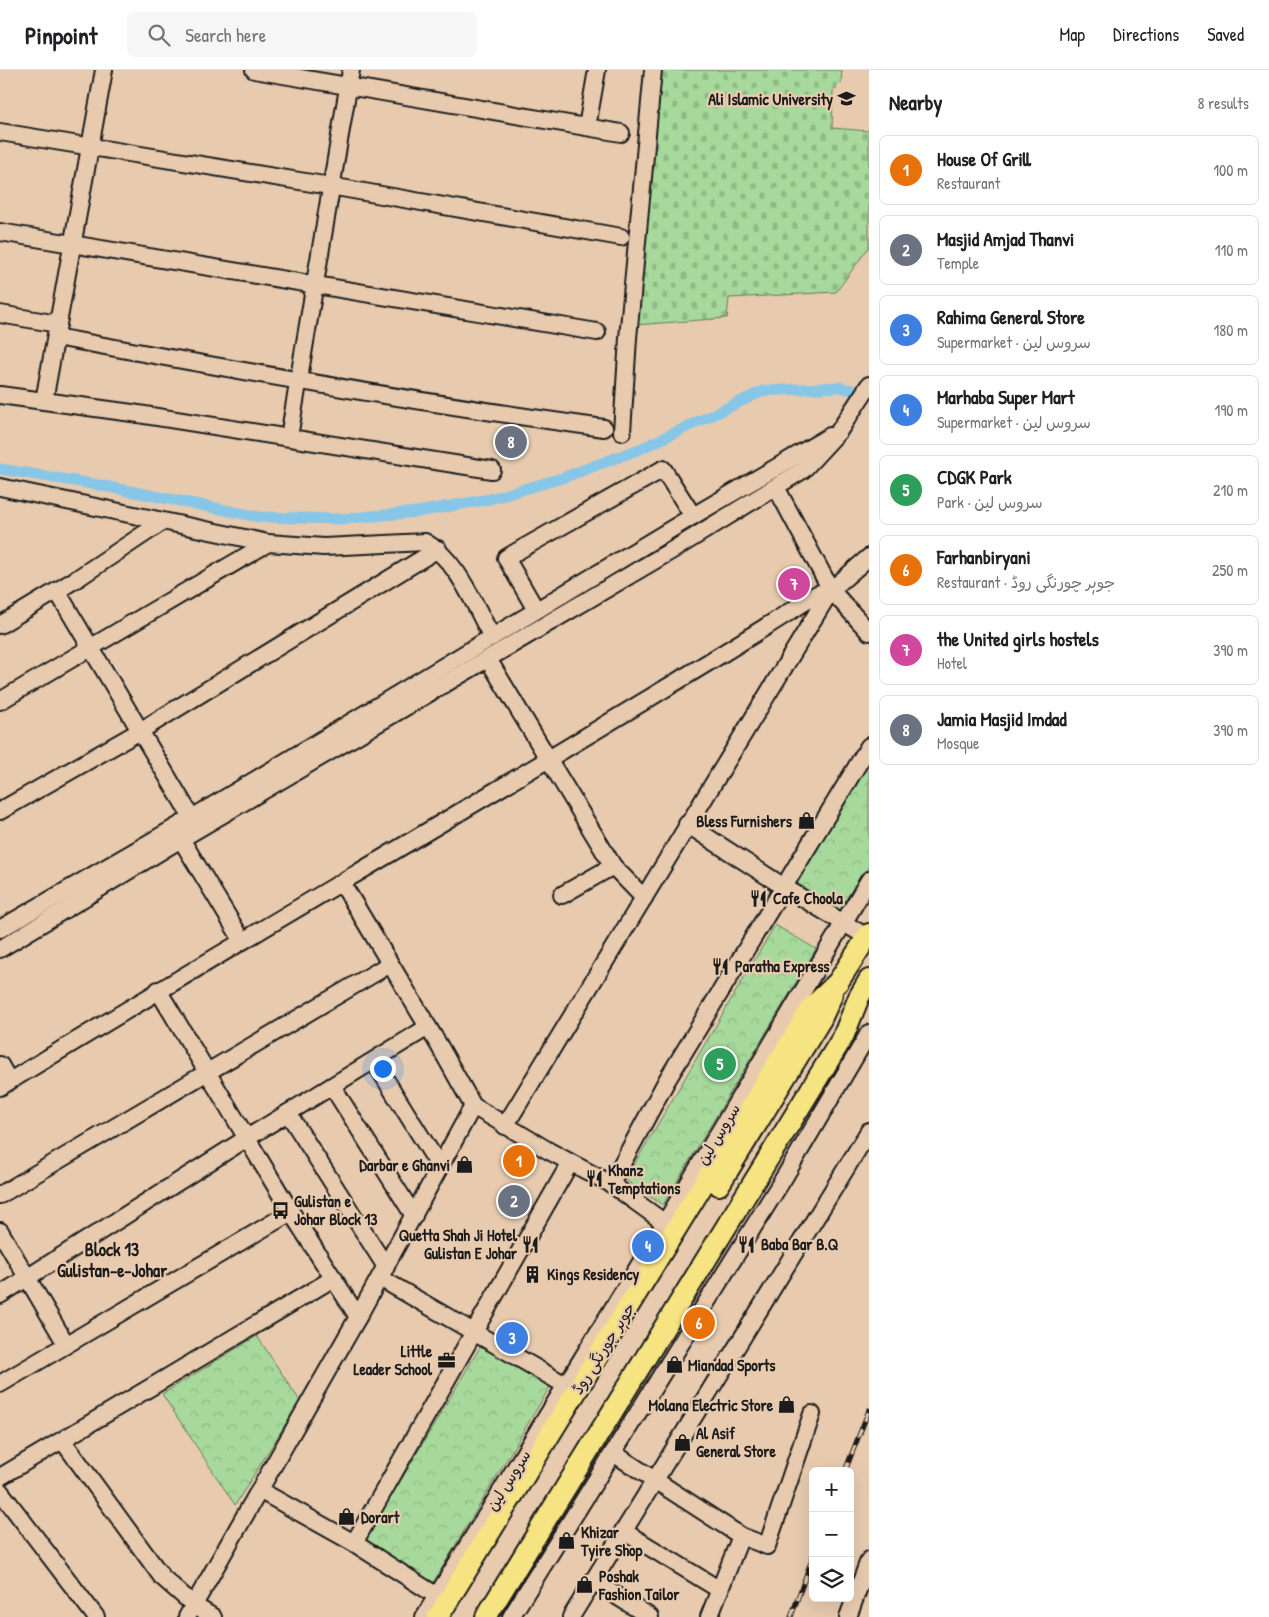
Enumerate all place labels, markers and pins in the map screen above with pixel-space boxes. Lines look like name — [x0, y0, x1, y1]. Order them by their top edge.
place label: Ali Islamic University — [708, 88, 833, 111]
school or university icon: Ali Islamic University — [837, 89, 857, 109]
pin: 8 — [495, 423, 527, 461]
pin: 7 — [778, 565, 810, 603]
place label: Bless Furnishers — [696, 810, 793, 832]
shop icon: Bless Furnishers — [796, 811, 816, 831]
place label: Cafe Choola — [773, 887, 843, 909]
restaurant icon: Cafe Choola — [749, 888, 769, 908]
place label: Paratha Express — [735, 955, 830, 978]
restaurant icon: Paratha Express — [711, 956, 731, 976]
pin: 5 — [704, 1045, 736, 1083]
pin: 1 — [503, 1142, 535, 1180]
place label: Darbar e Ghanvi — [359, 1154, 450, 1176]
shop icon: Darbar e Ghanvi — [454, 1155, 474, 1175]
place label: Khanz Temptations — [607, 1159, 681, 1200]
restaurant icon: Khanz Temptations — [584, 1169, 604, 1189]
pin: 2 — [498, 1182, 530, 1220]
place label: Gulistan e Johar Block 13 — [294, 1190, 378, 1230]
bus stop icon: Gulistan e Johar Block 13 — [270, 1200, 290, 1220]
place label: Quetta Shah Ji Hotel Gulistan E Johar — [399, 1224, 518, 1264]
pin: 4 — [632, 1227, 664, 1265]
place label: Baba Bar B.Q — [761, 1233, 838, 1255]
restaurant icon: Quetta Shah Ji Hotel Gulistan E Johar — [521, 1234, 541, 1254]
restaurant icon: Baba Bar B.Q — [737, 1234, 757, 1254]
place label: Kings Residency — [547, 1263, 640, 1286]
building icon: Kings Residency — [523, 1264, 543, 1284]
pin: 6 — [683, 1304, 715, 1342]
pin: 3 — [496, 1319, 528, 1357]
place label: Little Leader School — [354, 1340, 433, 1380]
office icon: Little Leader School — [436, 1350, 456, 1370]
place label: Miandad Sports — [688, 1354, 776, 1377]
shop icon: Miandad Sports — [664, 1355, 684, 1375]
place label: Molana Electric Store — [648, 1394, 774, 1416]
shop icon: Molana Electric Store — [777, 1395, 797, 1415]
place label: Al Asif General Store — [696, 1422, 776, 1462]
shop icon: Al Asif General Store — [672, 1432, 692, 1452]
place label: Dorart — [361, 1506, 400, 1528]
shop icon: Dorart — [337, 1507, 357, 1527]
place label: Khizar Tyire Shop — [580, 1521, 643, 1562]
shop icon: Khizar Tyire Shop — [557, 1531, 577, 1551]
place label: Poshak Fashion Tailor — [598, 1565, 680, 1605]
shop icon: Poshak Fashion Tailor — [575, 1575, 595, 1595]

